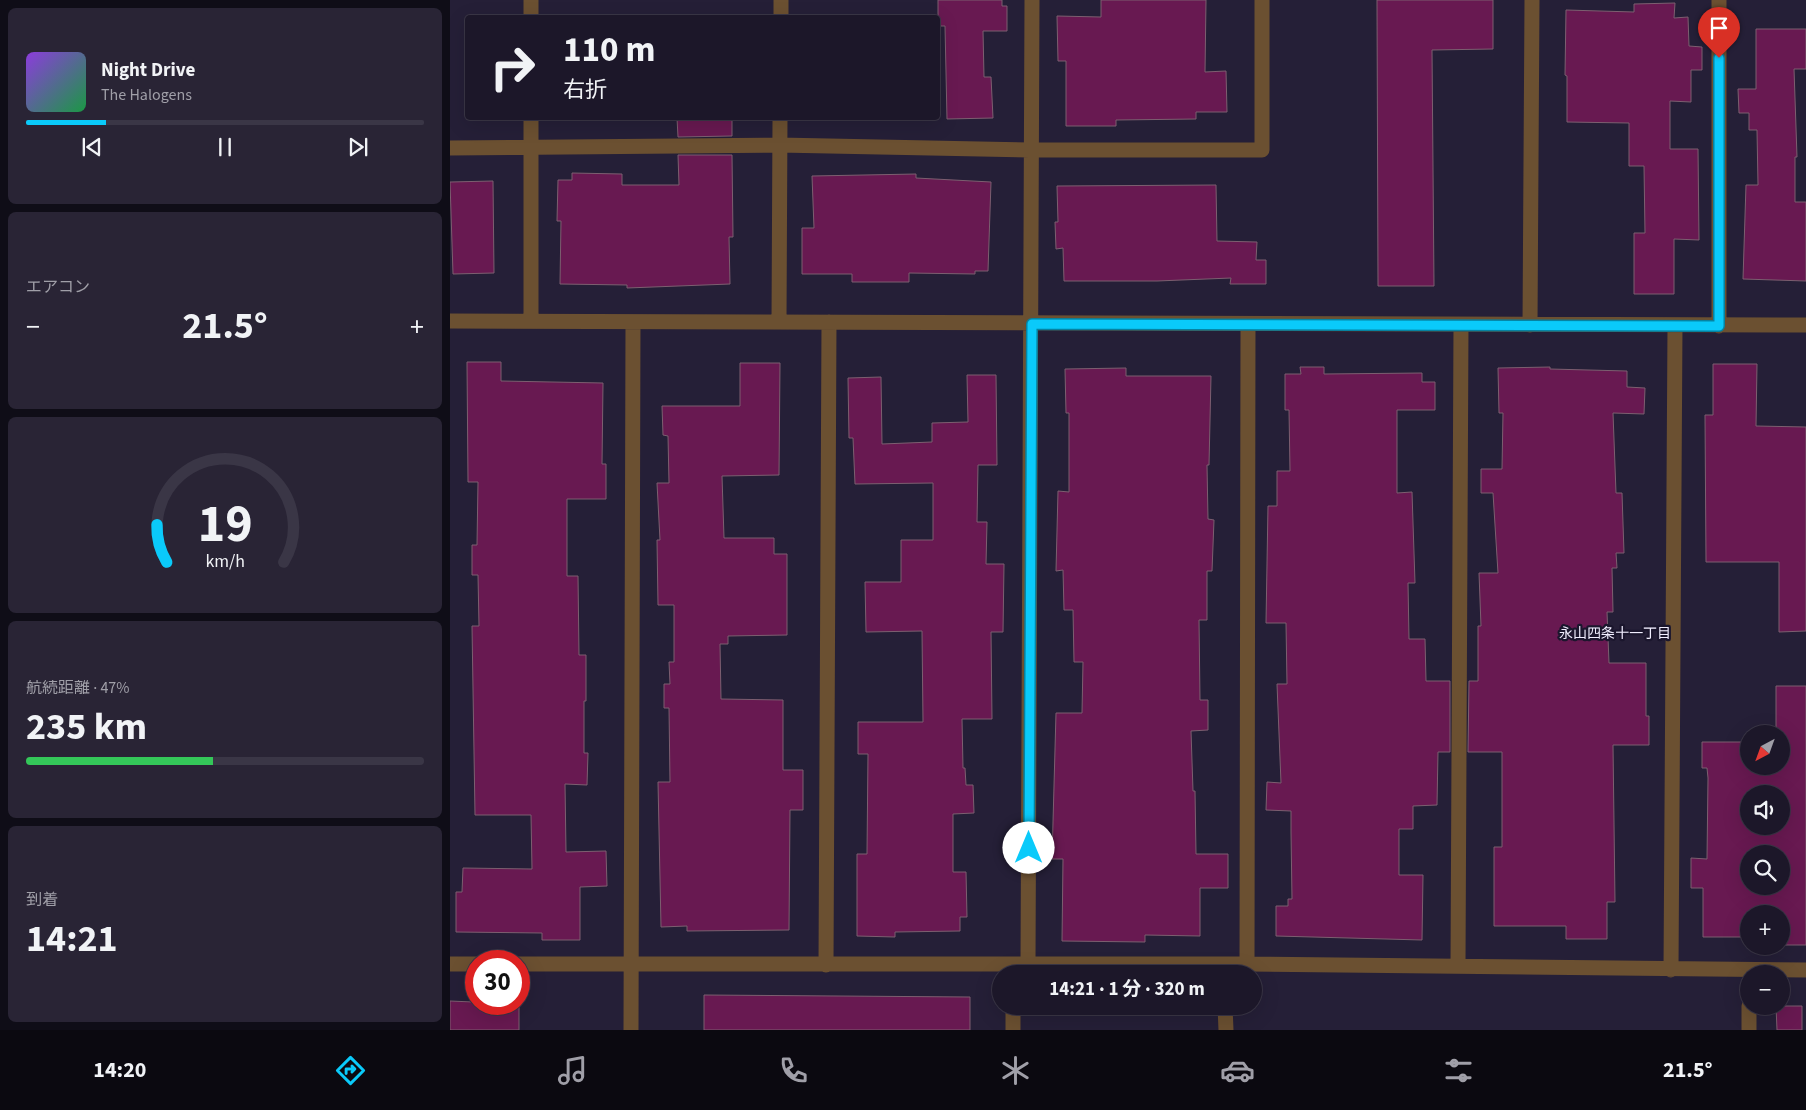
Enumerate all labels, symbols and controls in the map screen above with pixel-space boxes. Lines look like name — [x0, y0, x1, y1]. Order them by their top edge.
pin — [1698, 7, 1740, 58]
icon: arrive — [1705, 14, 1733, 42]
text: 110 m — [563, 25, 655, 75]
icon: right — [480, 35, 545, 100]
text: Night Drive — [101, 57, 195, 84]
text: 右折 — [563, 74, 607, 106]
text: The Halogens — [101, 84, 192, 106]
icon: previous — [78, 133, 106, 161]
icon: pause — [211, 133, 239, 161]
icon: next — [344, 133, 372, 161]
text: エアコン — [26, 276, 90, 298]
text: 21.5° — [182, 299, 268, 353]
text: − — [26, 307, 40, 347]
text: + — [410, 307, 424, 347]
text: 19 — [198, 488, 252, 562]
text: km/h — [205, 549, 245, 574]
district label: 永山四条十一丁目 — [1559, 624, 1671, 644]
text: 航続距離 · 47% — [26, 677, 129, 699]
text: 235 km — [26, 700, 147, 754]
north arrow — [1740, 725, 1790, 775]
map controls — [1740, 725, 1790, 1015]
button: sound — [1740, 785, 1790, 835]
position arrow — [1002, 821, 1054, 873]
button: search — [1740, 845, 1790, 895]
text: 到着 — [26, 889, 58, 911]
button: + — [1740, 905, 1790, 955]
text: 14:21 — [26, 912, 118, 966]
speed limit sign: 30 — [465, 950, 530, 1015]
button: − — [1740, 965, 1790, 1015]
text: 14:21 · 1 分 · 320 m — [1049, 976, 1205, 1003]
icon: directions — [333, 1053, 368, 1088]
icon: music — [555, 1053, 590, 1088]
icon: phone — [776, 1053, 811, 1088]
icon: climate — [998, 1053, 1033, 1088]
icon: car — [1220, 1053, 1255, 1088]
icon: filters — [1441, 1053, 1476, 1088]
text: 14:20 — [93, 1054, 146, 1086]
text: 21.5° — [1663, 1054, 1713, 1086]

